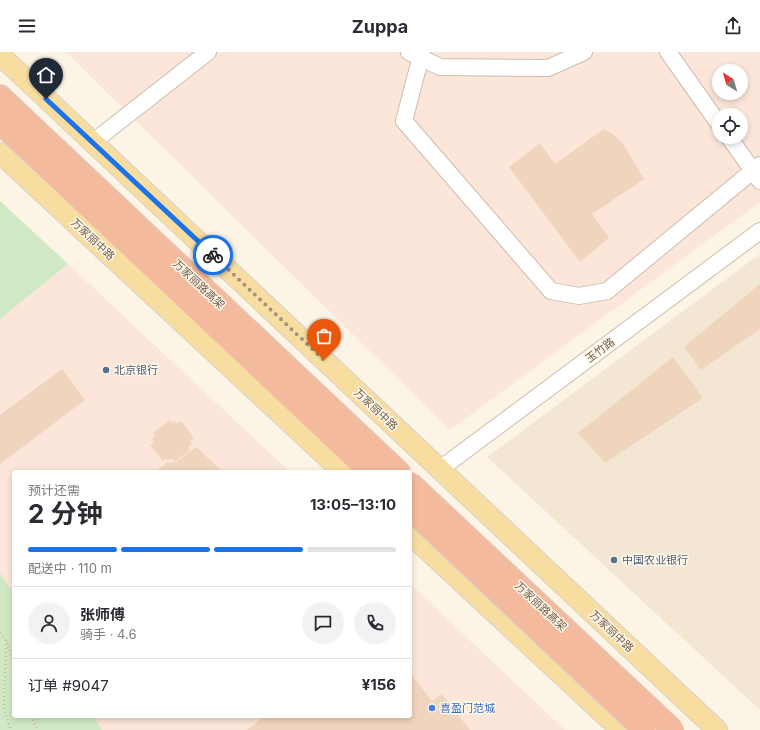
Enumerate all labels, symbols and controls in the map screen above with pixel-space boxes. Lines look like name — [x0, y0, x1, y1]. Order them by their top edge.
icon: menu — [16, 15, 38, 37]
icon: share — [722, 15, 744, 37]
text: Zuppa — [352, 16, 408, 37]
pin — [29, 58, 63, 99]
icon: home — [35, 64, 57, 86]
north arrow — [712, 64, 748, 100]
map controls — [712, 64, 748, 144]
button: locate — [712, 108, 748, 144]
street label: 万家丽中路 — [68, 215, 118, 263]
courier — [193, 235, 233, 275]
icon: bike — [202, 244, 224, 266]
street label: 万家丽路高架 — [170, 256, 228, 312]
pin — [307, 319, 341, 360]
icon: bag — [313, 325, 335, 347]
street label: 玉竹路 — [583, 334, 617, 366]
place label: 北京银行 — [114, 363, 158, 377]
marker: 北京银行 — [101, 365, 111, 375]
street label: 万家丽中路 — [351, 385, 401, 433]
text: 预计还需 — [28, 482, 80, 498]
text: 13:05–13:10 — [310, 495, 396, 514]
text: 2 分钟 — [28, 498, 103, 529]
place label: 中国农业银行 — [622, 553, 688, 567]
marker: 中国农业银行 — [609, 555, 619, 565]
text: 配送中 · 110 m — [28, 560, 112, 576]
street label: 万家丽路高架 — [512, 578, 570, 634]
button: person — [28, 602, 70, 644]
button: chat — [302, 602, 344, 644]
button: phone — [354, 602, 396, 644]
text: 张师傅 — [80, 605, 125, 624]
street label: 万家丽中路 — [587, 607, 637, 655]
text: 骑手 · 4.6 — [80, 626, 137, 642]
text: ¥156 — [362, 675, 396, 694]
text: 订单 #9047 — [28, 676, 109, 695]
place label: 喜盈门范城 — [440, 701, 495, 715]
marker: 喜盈门范城 — [427, 703, 437, 713]

